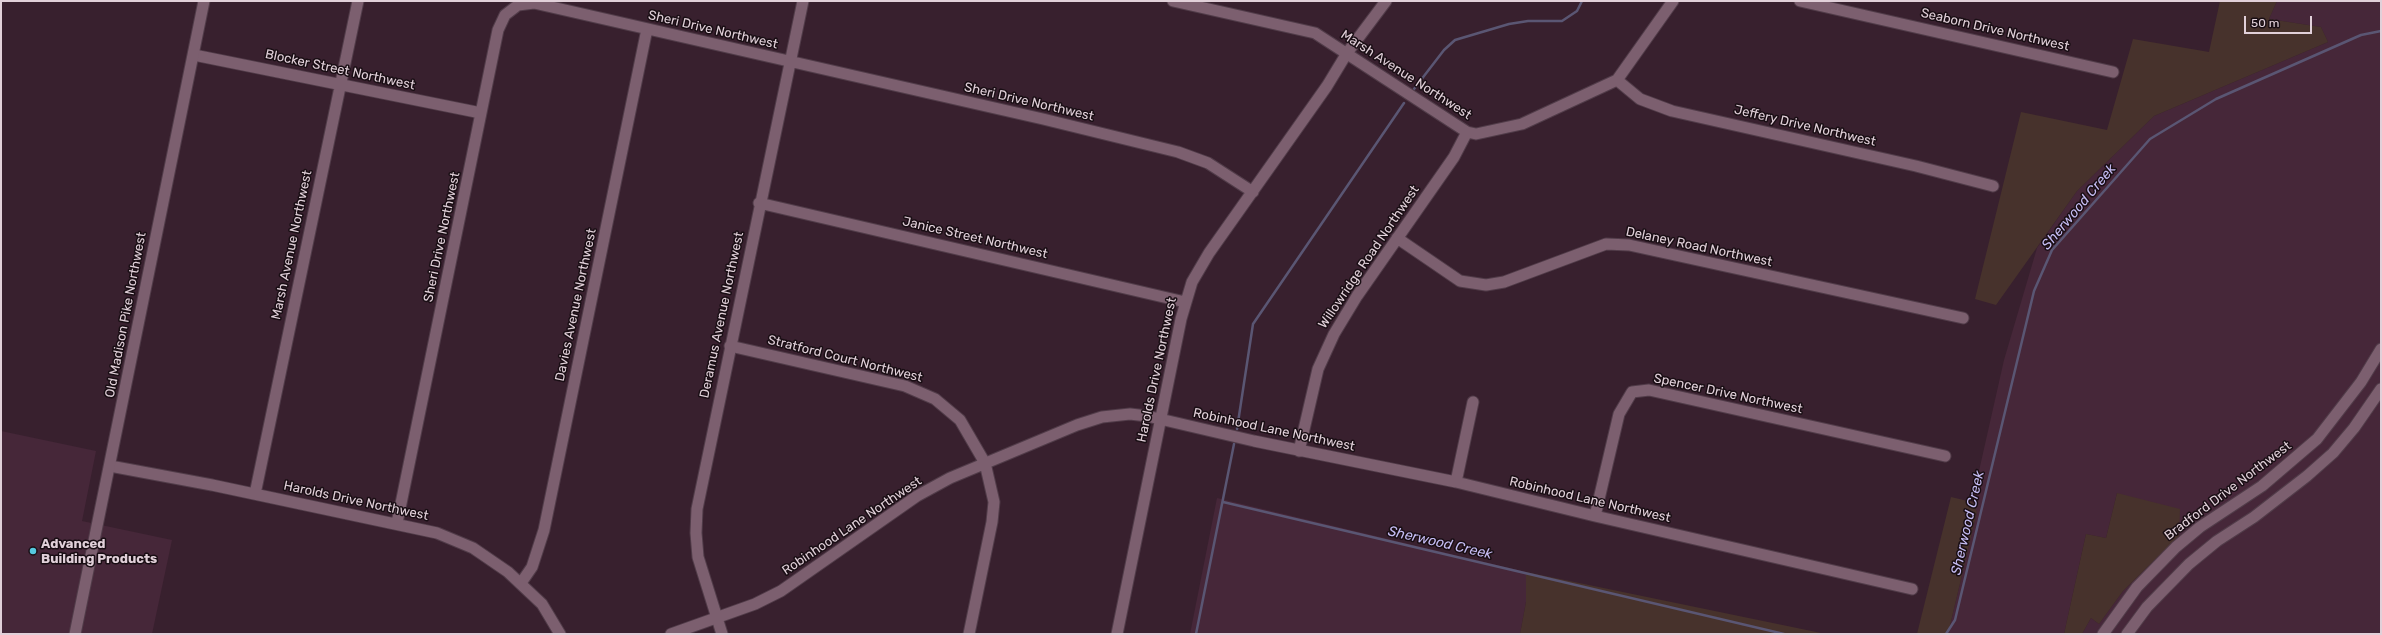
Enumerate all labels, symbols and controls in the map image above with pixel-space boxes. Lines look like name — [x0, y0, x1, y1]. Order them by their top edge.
street label: Seaborn Drive Northwest — [1919, 5, 2071, 55]
street label: Sheri Drive Northwest — [647, 7, 779, 53]
scale bar — [2246, 8, 2314, 34]
text: 50 m — [2251, 16, 2279, 30]
street label: Marsh Avenue Northwest — [1338, 27, 1474, 123]
street label: Blocker Street Northwest — [264, 47, 416, 93]
street label: Sheri Drive Northwest — [963, 79, 1095, 125]
street label: Jeffery Drive Northwest — [1733, 102, 1877, 150]
water label: Sherwood Creek — [2038, 161, 2120, 253]
street label: Marsh Avenue Northwest — [269, 169, 315, 321]
street label: Sheri Drive Northwest — [421, 171, 463, 303]
street label: Willowridge Road Northwest — [1315, 183, 1423, 331]
street label: Janice Street Northwest — [901, 214, 1049, 262]
street label: Delaney Road Northwest — [1624, 224, 1774, 270]
street label: Davies Avenue Northwest — [552, 227, 600, 383]
street label: Deramus Avenue Northwest — [697, 230, 747, 400]
street label: Old Madison Pike Northwest — [102, 231, 150, 399]
street label: Harolds Drive Northwest — [1134, 296, 1180, 444]
street label: Stratford Court Northwest — [766, 332, 924, 386]
street label: Spencer Drive Northwest — [1652, 371, 1804, 417]
street label: Robinhood Lane Northwest — [1192, 405, 1356, 455]
street label: Bradford Drive Northwest — [2162, 438, 2294, 544]
water label: Sherwood Creek — [1948, 469, 1988, 577]
street label: Robinhood Lane Northwest — [779, 473, 925, 579]
street label: Robinhood Lane Northwest — [1508, 474, 1672, 526]
street label: Harolds Drive Northwest — [282, 478, 430, 524]
water label: Sherwood Creek — [1386, 523, 1494, 563]
place label: Advanced Building Products — [41, 536, 157, 567]
marker: Advanced Building Products — [28, 546, 38, 556]

